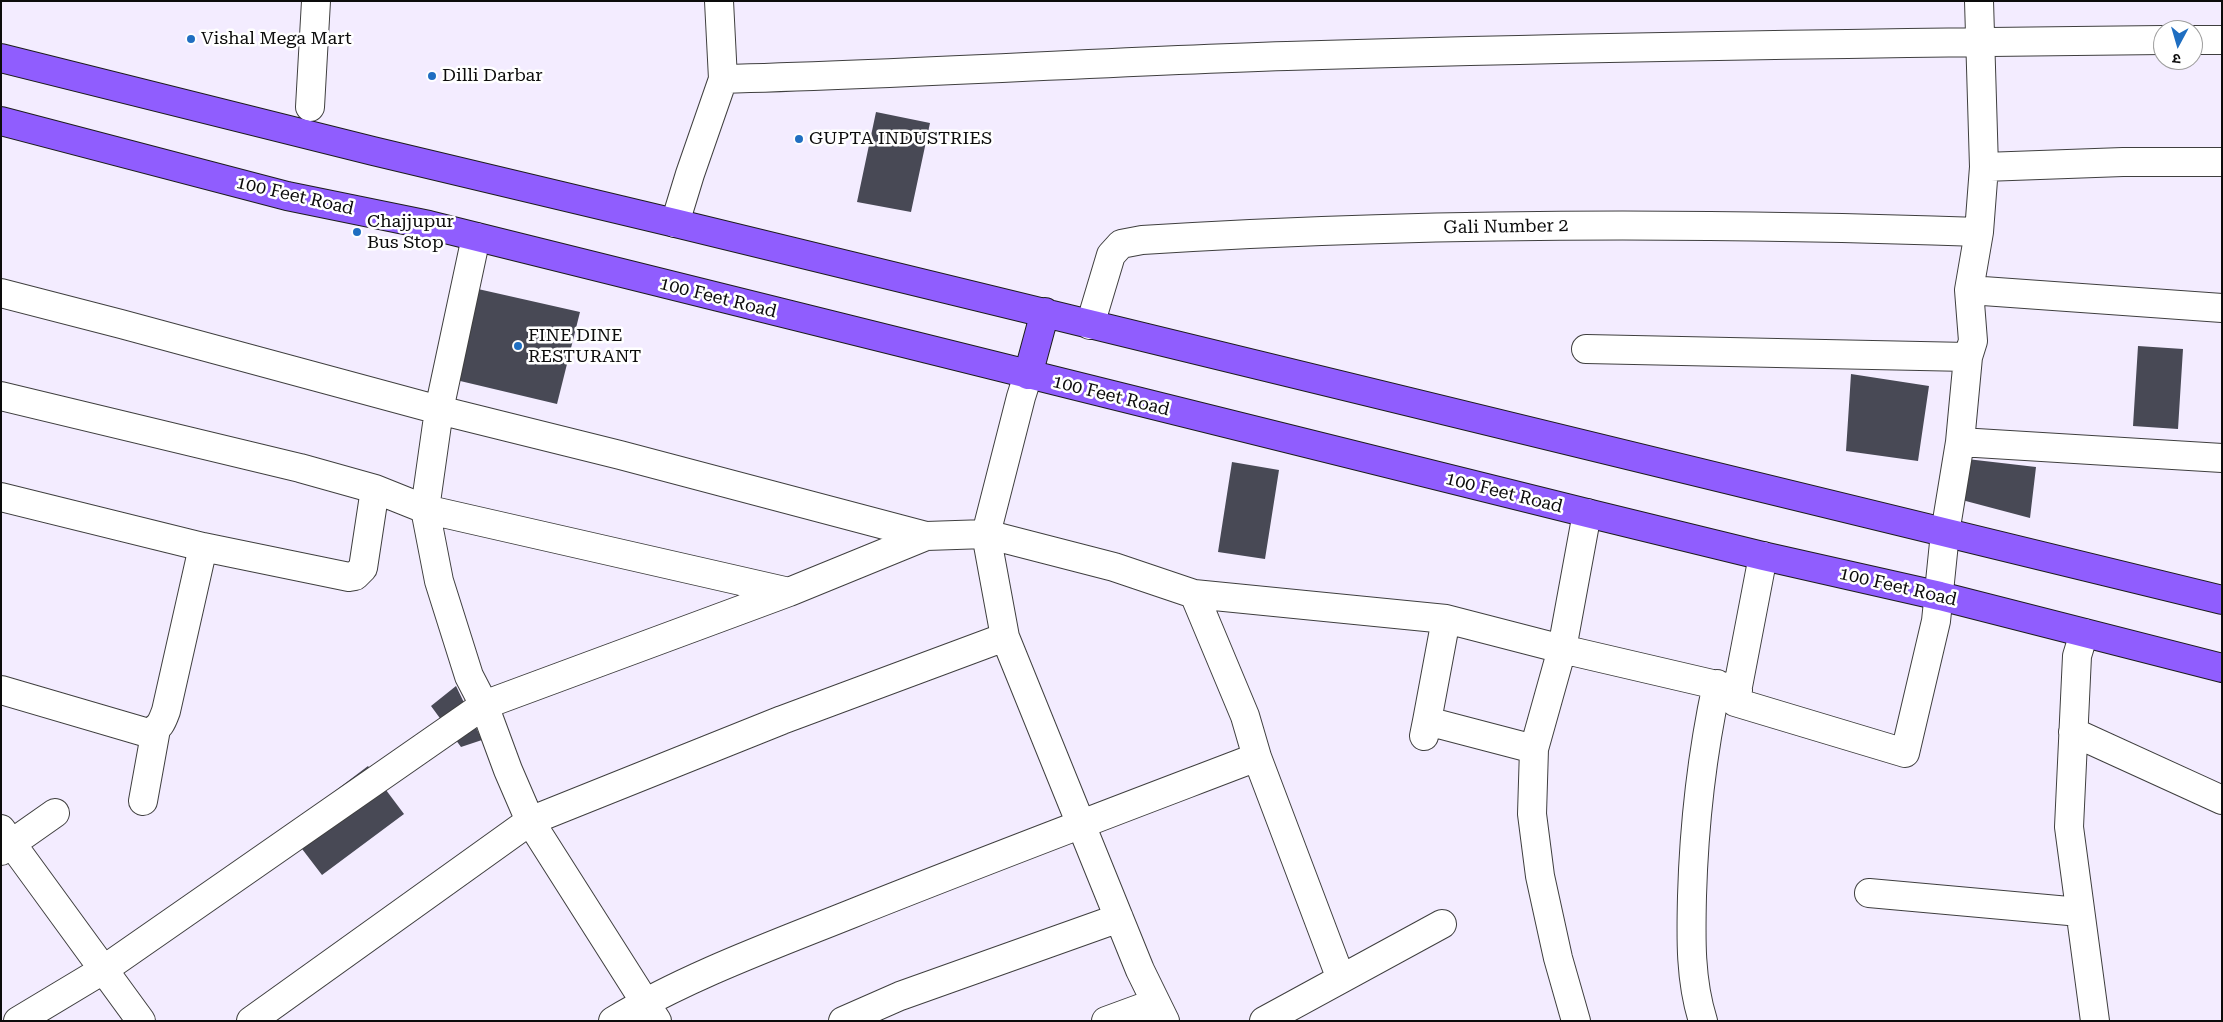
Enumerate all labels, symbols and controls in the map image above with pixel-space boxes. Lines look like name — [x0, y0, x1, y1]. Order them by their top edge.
north arrow — [2153, 20, 2203, 70]
place label: Vishal Mega Mart — [201, 28, 352, 50]
marker: Vishal Mega Mart — [185, 33, 197, 45]
text: उ — [2172, 51, 2181, 67]
place label: Dilli Darbar — [442, 65, 543, 87]
marker: Dilli Darbar — [426, 70, 438, 82]
place label: GUPTA INDUSTRIES — [809, 128, 992, 150]
marker: GUPTA INDUSTRIES — [793, 133, 805, 145]
street label: 100 Feet Road — [234, 172, 356, 220]
place label: Chajjupur Bus Stop — [367, 211, 454, 253]
street label: Gali Number 2 — [1443, 215, 1569, 239]
marker: Chajjupur Bus Stop — [351, 226, 363, 238]
street label: 100 Feet Road — [657, 273, 779, 323]
place label: FINE DINE RESTURANT — [528, 325, 641, 368]
marker: FINE DINE RESTURANT — [512, 340, 524, 352]
street label: 100 Feet Road — [1050, 371, 1172, 421]
street label: 100 Feet Road — [1443, 468, 1565, 518]
street label: 100 Feet Road — [1837, 563, 1959, 611]

